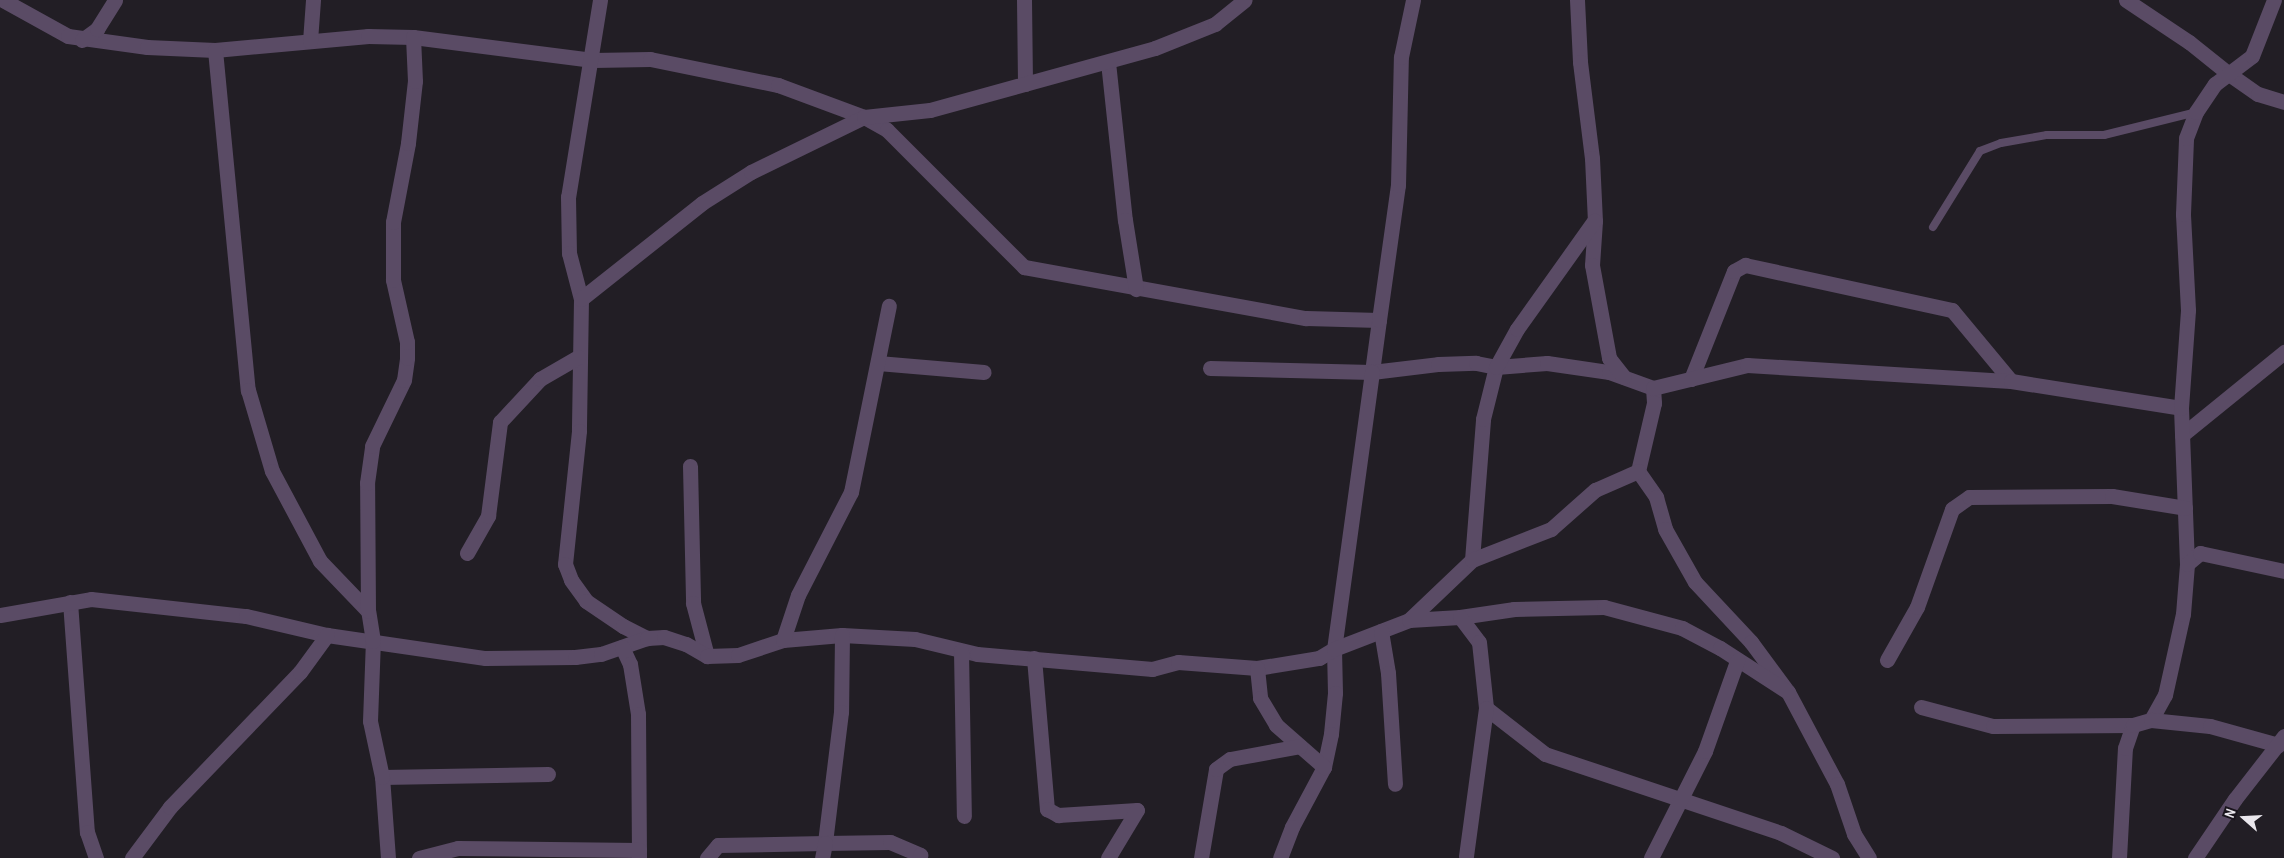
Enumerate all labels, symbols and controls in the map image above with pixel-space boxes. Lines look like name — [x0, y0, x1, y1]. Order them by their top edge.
north arrow — [2219, 793, 2269, 843]
text: N — [2220, 806, 2240, 820]

